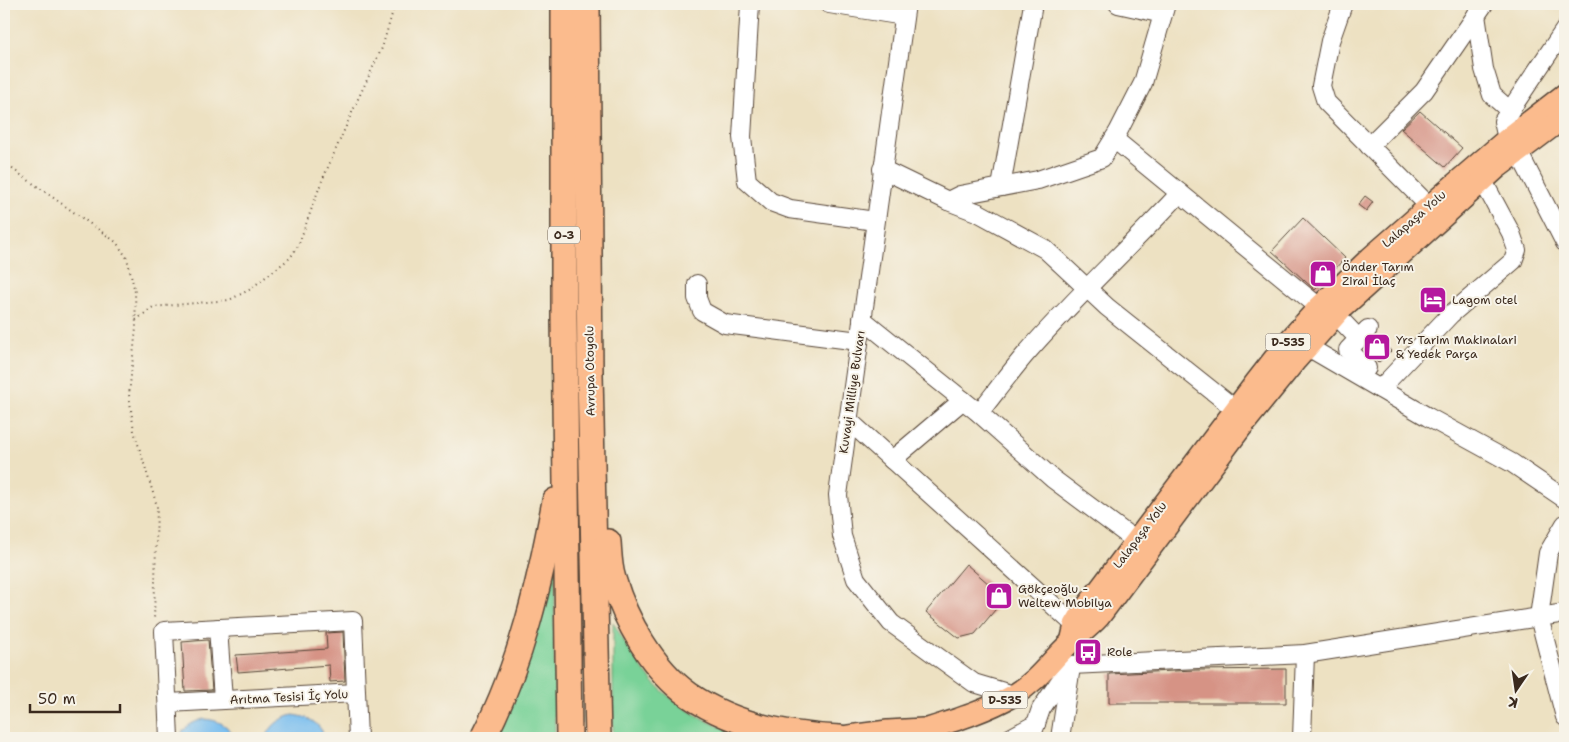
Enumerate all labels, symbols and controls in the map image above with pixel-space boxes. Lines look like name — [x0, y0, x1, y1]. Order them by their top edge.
street label: Lalapaşa Yolu — [1379, 187, 1449, 251]
road number: O-3 — [548, 226, 580, 244]
shop icon: Önder Tarım Zirai İlaç — [1308, 259, 1338, 289]
place label: Önder Tarım Zirai İlaç — [1342, 259, 1414, 289]
hotel icon: Lagom otel — [1418, 285, 1448, 315]
place label: Lagom otel — [1452, 292, 1518, 308]
street label: Avrupa Otoyolu — [581, 326, 599, 416]
street label: Kuvayi Milliye Bulvarı — [835, 329, 869, 455]
shop icon: Yrs Tarim Makinalari & Yedek Parça — [1362, 332, 1392, 362]
place label: Yrs Tarim Makinalari & Yedek Parça — [1396, 332, 1517, 362]
road number: D-535 — [1266, 334, 1310, 351]
street label: Lalapaşa Yolu — [1110, 498, 1171, 572]
shop icon: Gökçeoğlu - Weltew Mobilya — [984, 581, 1014, 611]
place label: Gökçeoğlu - Weltew Mobilya — [1018, 581, 1112, 611]
bus stop icon: Role — [1073, 637, 1103, 667]
place label: Role — [1107, 644, 1133, 660]
north arrow — [1492, 664, 1542, 714]
scale bar — [30, 682, 120, 714]
street label: Arıtma Tesisi İç Yolu — [229, 686, 349, 708]
text: 50 m — [38, 689, 76, 709]
road number: D-535 — [982, 692, 1028, 708]
text: K — [1506, 693, 1520, 713]

